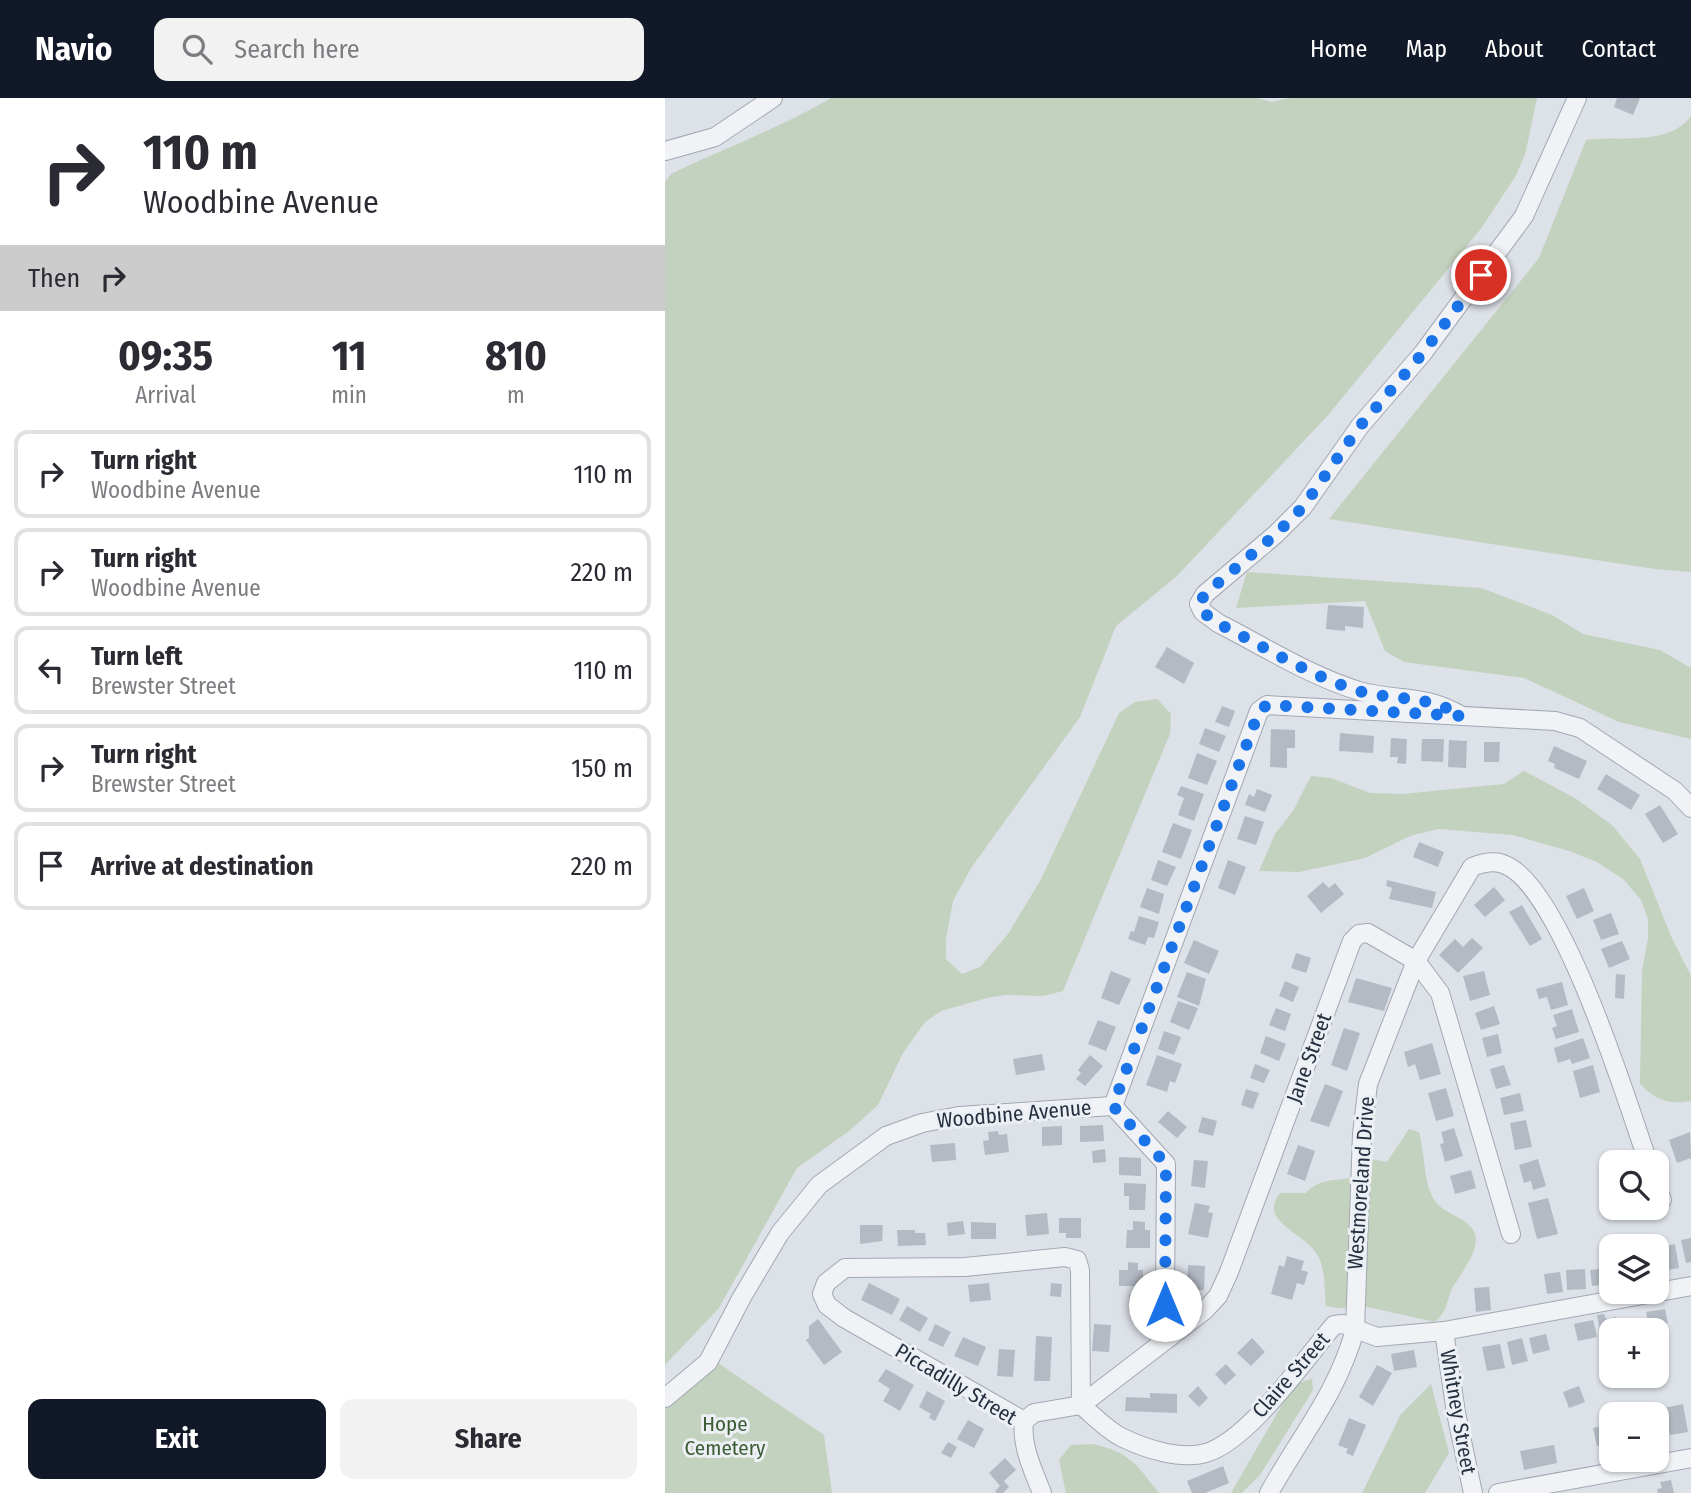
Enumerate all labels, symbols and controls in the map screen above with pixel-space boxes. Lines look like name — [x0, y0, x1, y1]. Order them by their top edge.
search box — [154, 18, 644, 81]
text: Navio — [35, 29, 112, 69]
icon: search — [178, 30, 216, 68]
text: Search here — [234, 34, 360, 65]
text: Home — [1310, 35, 1367, 63]
text: Map — [1405, 35, 1447, 63]
text: About — [1485, 35, 1543, 63]
text: Contact — [1581, 35, 1656, 63]
text: 110 m — [143, 123, 258, 182]
icon: right — [28, 126, 119, 217]
text: Woodbine Avenue — [143, 183, 379, 221]
pin — [1451, 245, 1511, 305]
icon: arrive — [1462, 256, 1500, 294]
icon: right — [94, 259, 132, 297]
text: Then — [28, 263, 80, 294]
text: 09:35 — [118, 331, 213, 381]
text: 11 — [332, 331, 366, 381]
text: 810 — [485, 331, 547, 381]
text: Arrival — [135, 381, 196, 409]
text: min — [331, 381, 367, 409]
text: m — [507, 381, 525, 409]
text: Turn right — [91, 445, 197, 476]
icon: right — [32, 455, 70, 493]
text: 110 m — [573, 459, 633, 490]
text: Woodbine Avenue — [91, 476, 261, 504]
text: Turn right — [91, 543, 197, 574]
icon: right — [32, 553, 70, 591]
text: 220 m — [570, 557, 633, 588]
text: Woodbine Avenue — [91, 574, 261, 602]
text: Turn left — [91, 641, 183, 672]
icon: left — [32, 651, 70, 689]
text: 110 m — [573, 655, 633, 686]
text: Brewster Street — [91, 672, 236, 700]
text: Turn right — [91, 739, 197, 770]
icon: right — [32, 749, 70, 787]
text: 150 m — [571, 753, 633, 784]
text: Brewster Street — [91, 770, 236, 798]
icon: arrive — [32, 847, 70, 885]
text: Arrive at destination — [91, 851, 314, 882]
text: 220 m — [570, 851, 633, 882]
street label: Jane Street — [1281, 1009, 1337, 1107]
street label: Woodbine Avenue — [936, 1094, 1092, 1134]
street label: Westmoreland Drive — [1342, 1096, 1380, 1270]
map controls — [1599, 1150, 1669, 1472]
button: search — [1599, 1150, 1669, 1220]
button: layers — [1599, 1234, 1669, 1304]
position arrow — [1128, 1268, 1202, 1342]
button: + — [1599, 1318, 1669, 1388]
street label: Claire Street — [1247, 1327, 1335, 1423]
street label: Piccadilly Street — [890, 1337, 1022, 1431]
street label: Whitney Street — [1434, 1348, 1482, 1477]
button: Exit — [28, 1399, 326, 1479]
button: Share — [340, 1399, 637, 1479]
button: − — [1599, 1402, 1669, 1472]
park label: Hope Cemetery — [685, 1411, 766, 1461]

